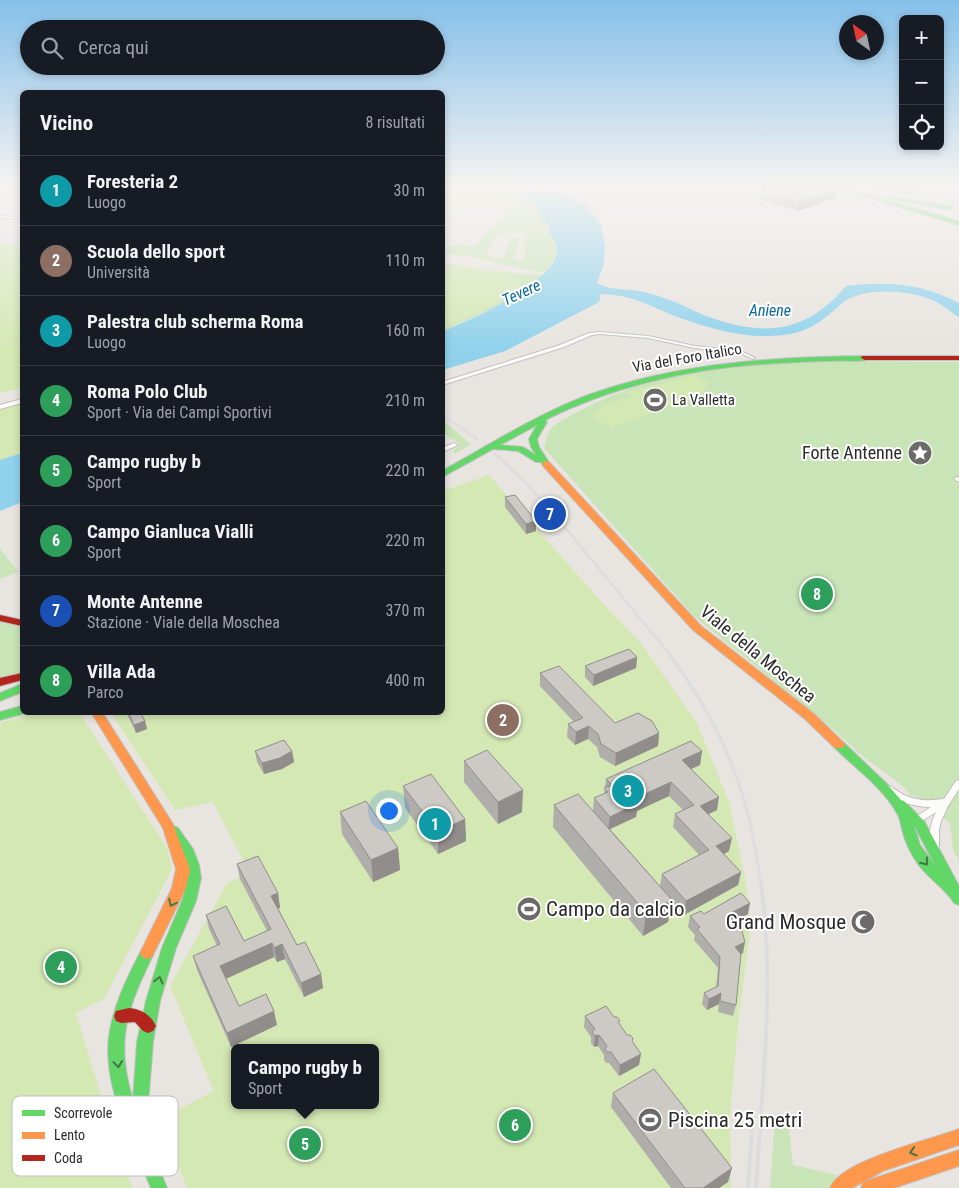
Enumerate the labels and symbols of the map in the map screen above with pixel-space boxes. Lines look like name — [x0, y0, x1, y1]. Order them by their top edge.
north arrow — [839, 15, 884, 60]
water label: Tevere — [499, 275, 543, 310]
water label: Aniene — [748, 301, 791, 320]
street label: Via del Foro Italico — [631, 340, 743, 376]
sports icon: La Valletta — [642, 387, 668, 413]
place label: La Valletta — [672, 391, 735, 409]
place icon: Forte Antenne — [907, 440, 933, 466]
place label: Forte Antenne — [802, 442, 902, 463]
pin: 7 — [534, 495, 566, 533]
pin: 8 — [801, 575, 833, 613]
street label: Viale della Moschea — [696, 601, 820, 707]
pin: 2 — [487, 701, 519, 739]
pin: 3 — [612, 772, 644, 810]
your location — [376, 798, 402, 824]
pin: 1 — [419, 805, 451, 843]
one-way arrow — [919, 856, 927, 865]
sports icon: Campo da calcio — [516, 896, 542, 922]
place label: Campo da calcio — [546, 897, 684, 921]
one-way arrow — [168, 898, 178, 907]
mosque icon: Grand Mosque — [850, 909, 876, 935]
place label: Grand Mosque — [726, 910, 846, 934]
pin: 4 — [45, 948, 77, 986]
one-way arrow — [153, 976, 164, 985]
one-way arrow — [112, 1060, 123, 1068]
legend — [12, 1096, 178, 1176]
text: Scorrevole — [54, 1105, 113, 1121]
pin: 6 — [499, 1106, 531, 1144]
sports icon: Piscina 25 metri — [637, 1107, 663, 1133]
place label: Piscina 25 metri — [668, 1108, 802, 1132]
pin: 5 — [289, 1125, 321, 1163]
text: Lento — [54, 1127, 85, 1143]
one-way arrow — [909, 1147, 918, 1157]
text: Coda — [54, 1150, 83, 1166]

